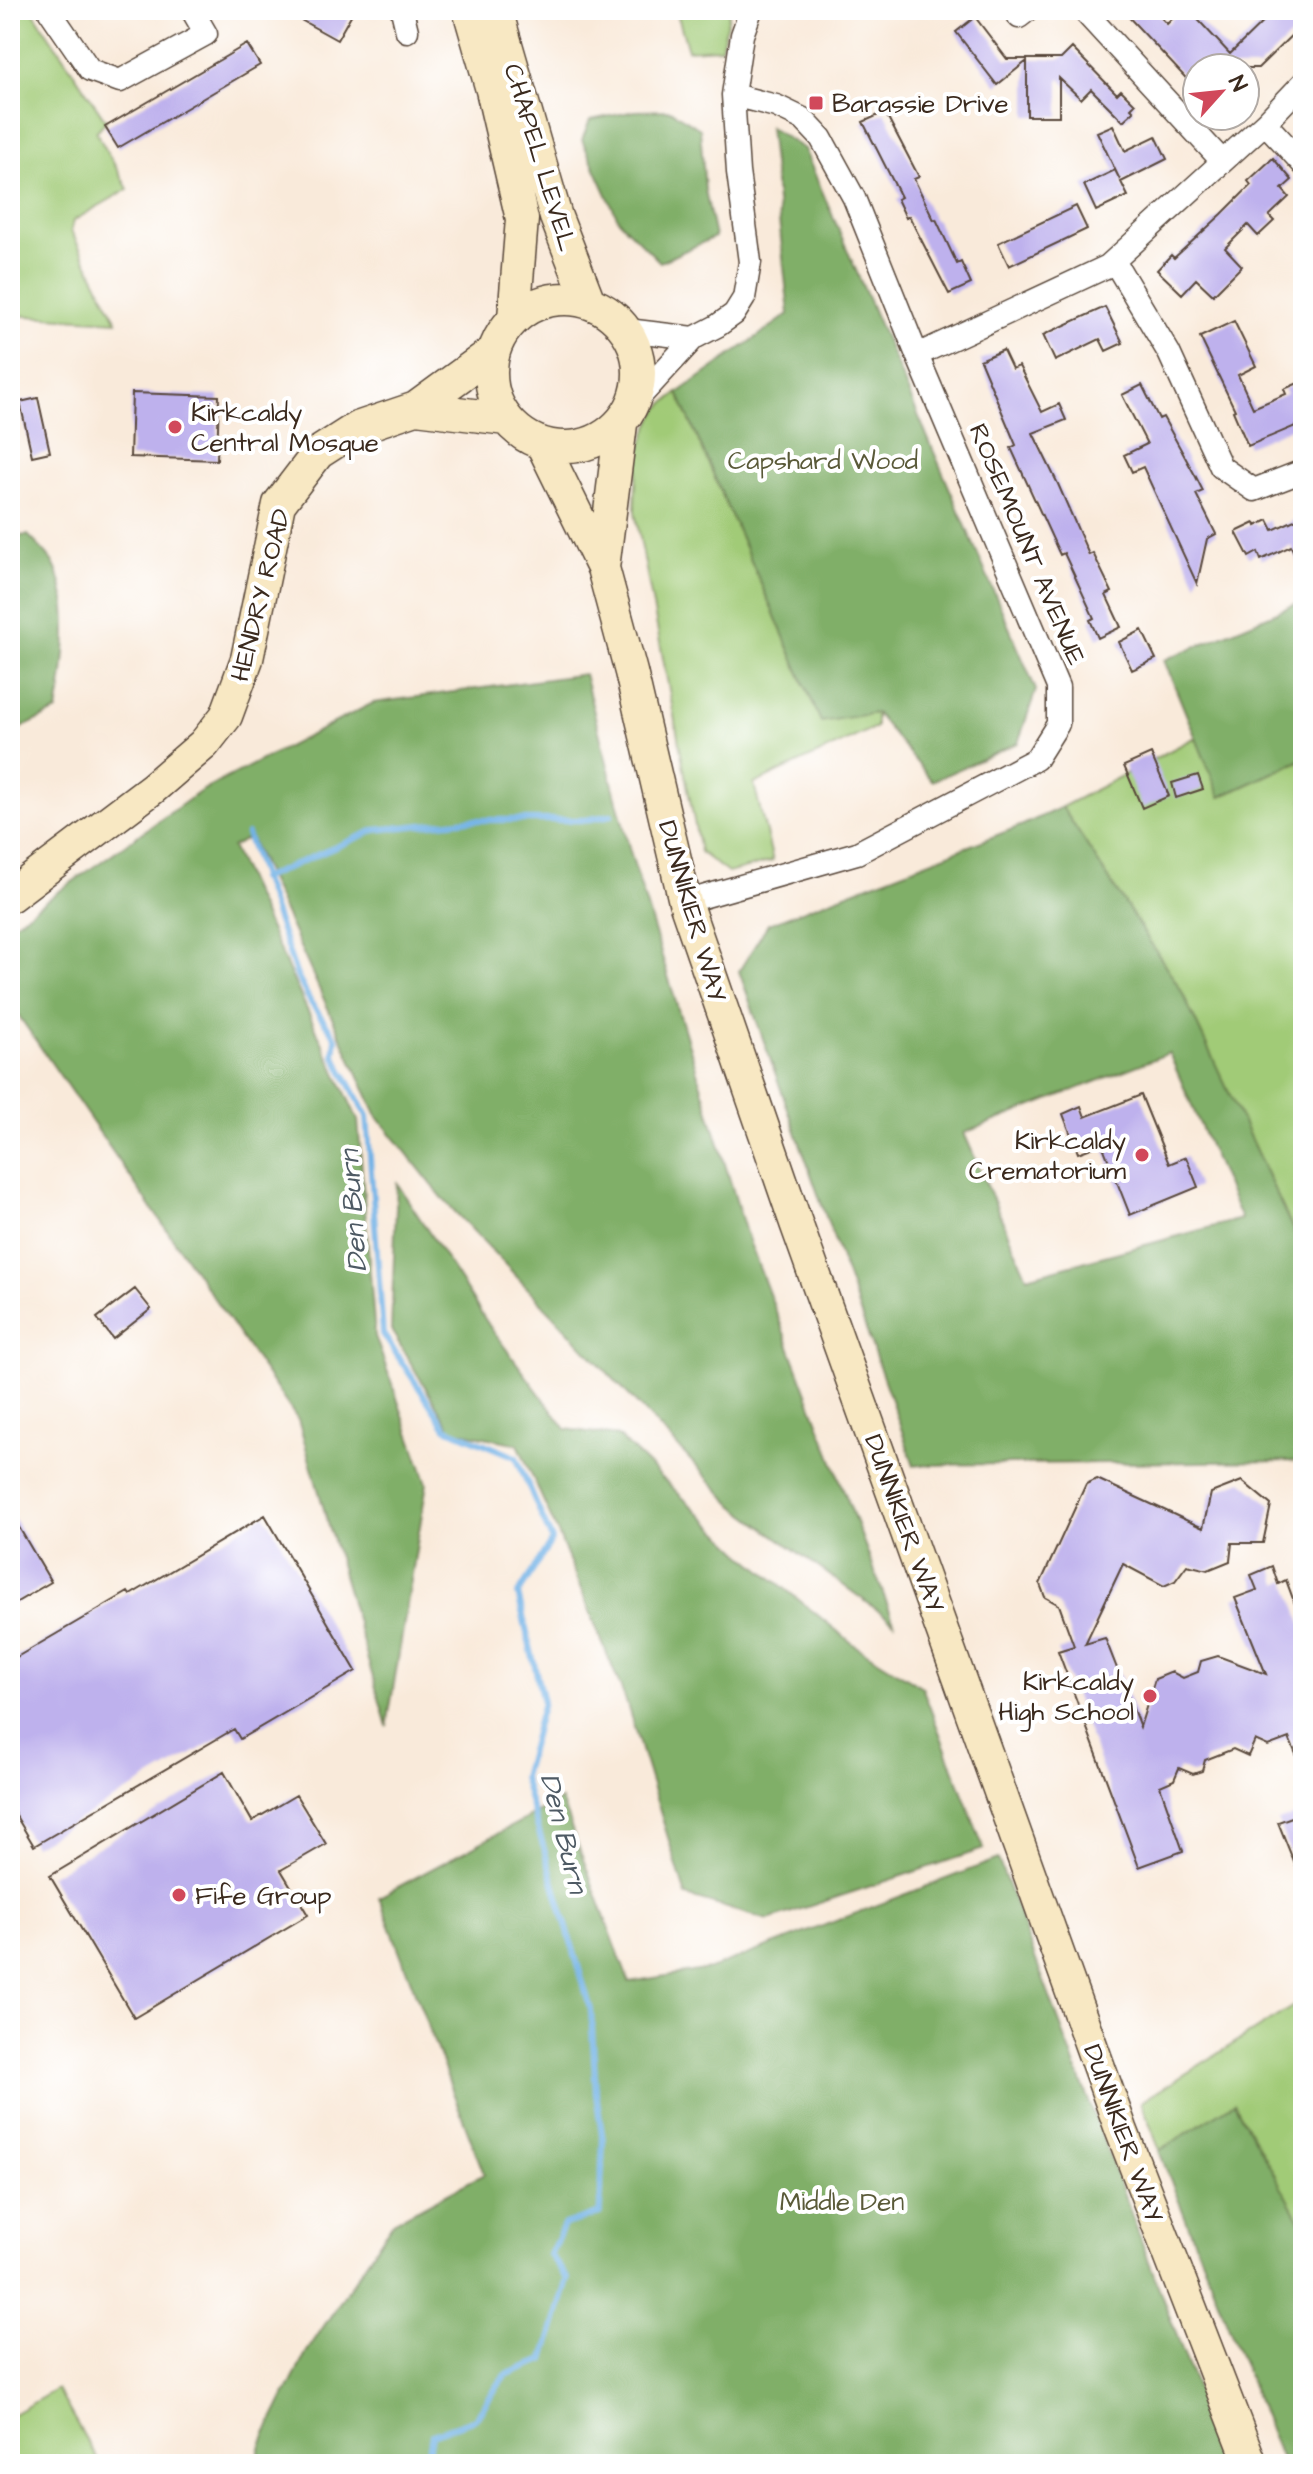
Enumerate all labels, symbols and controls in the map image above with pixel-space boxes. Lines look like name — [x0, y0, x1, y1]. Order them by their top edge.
north arrow — [1181, 52, 1261, 132]
street label: CHAPEL LEVEL — [494, 59, 586, 255]
text: N — [1221, 70, 1255, 97]
place label: Barassie Drive — [832, 86, 1009, 122]
marker: Barassie Drive — [807, 94, 825, 112]
place label: Kirkcaldy Central Mosque — [191, 395, 379, 461]
marker: Kirkcaldy Central Mosque — [166, 418, 184, 436]
street label: ROSEMOUNT AVENUE — [960, 418, 1094, 671]
park label: Capshard Wood — [728, 443, 918, 479]
street label: HENDRY ROAD — [222, 505, 300, 685]
street label: DUNNIKIER WAY — [649, 816, 735, 1006]
place label: Kirkcaldy Crematorium — [969, 1123, 1127, 1189]
marker: Kirkcaldy Crematorium — [1133, 1146, 1151, 1164]
water label: Den Burn — [330, 1147, 377, 1273]
street label: DUNNIKIER WAY — [855, 1429, 953, 1617]
place label: Kirkcaldy High School — [998, 1664, 1134, 1732]
marker: Kirkcaldy High School — [1141, 1687, 1159, 1705]
water label: Den Burn — [530, 1769, 598, 1899]
place label: Fife Group — [195, 1878, 332, 1914]
marker: Fife Group — [170, 1886, 188, 1904]
street label: DUNNIKIER WAY — [1074, 2039, 1172, 2227]
park label: Middle Den — [780, 2184, 904, 2220]

